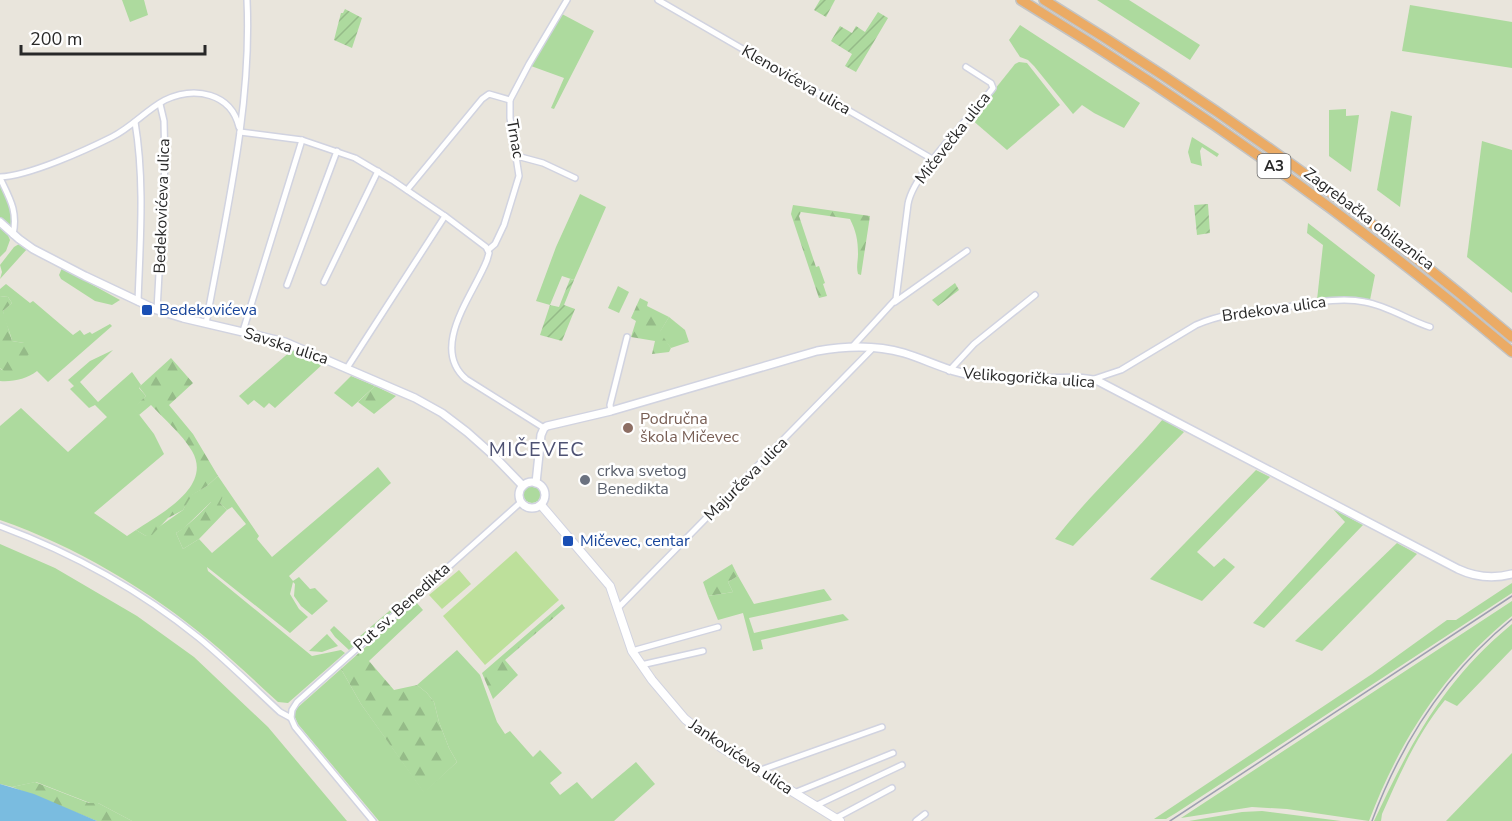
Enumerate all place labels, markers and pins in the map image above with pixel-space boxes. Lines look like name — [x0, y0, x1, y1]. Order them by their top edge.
place label: Bedekovićeva — [159, 299, 257, 321]
marker: Bedekovićeva — [140, 303, 154, 317]
place label: Područna škola Mičevec — [640, 408, 739, 448]
marker: Područna škola Mičevec — [621, 421, 635, 435]
place label: crkva svetog Benedikta — [597, 460, 687, 500]
marker: crkva svetog Benedikta — [578, 473, 592, 487]
place label: Mičevec, centar — [580, 530, 690, 552]
marker: Mičevec, centar — [561, 534, 575, 548]

